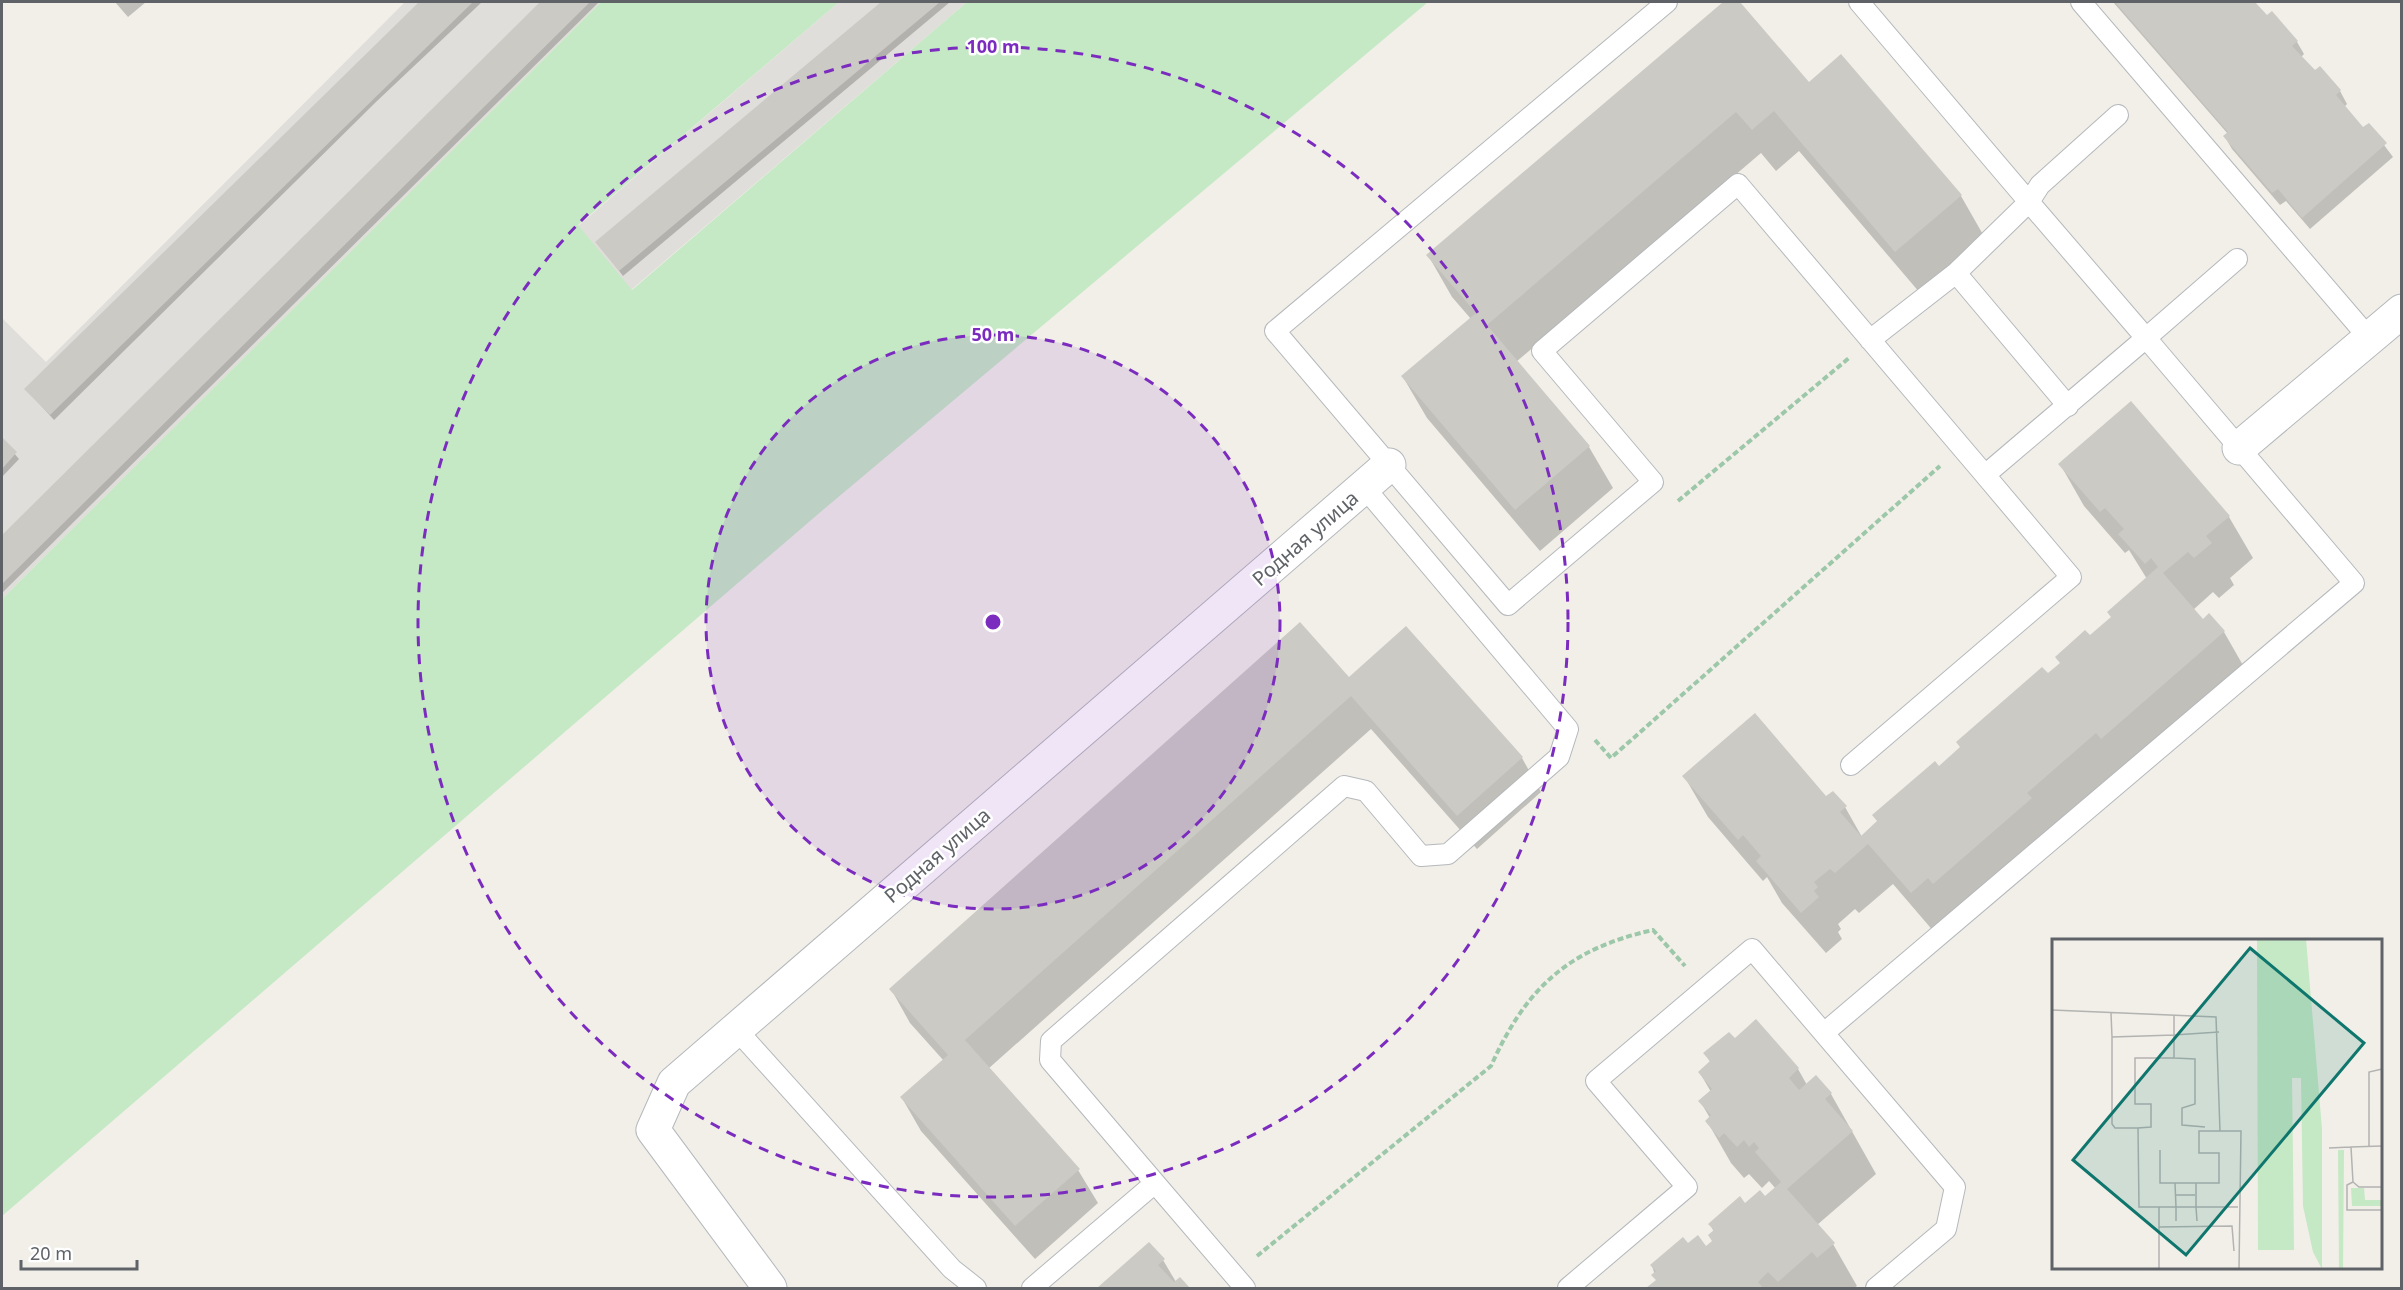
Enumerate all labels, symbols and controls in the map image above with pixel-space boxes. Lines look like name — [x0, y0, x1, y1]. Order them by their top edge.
text: 100 m — [966, 34, 1020, 58]
text: 50 m — [972, 322, 1014, 346]
street label: Родная улица — [1246, 484, 1364, 592]
centre of rings — [983, 612, 1003, 632]
street label: Родная улица — [878, 801, 996, 909]
inset map — [2052, 939, 2382, 1269]
scale bar — [21, 1233, 136, 1271]
text: 20 m — [30, 1241, 72, 1265]

